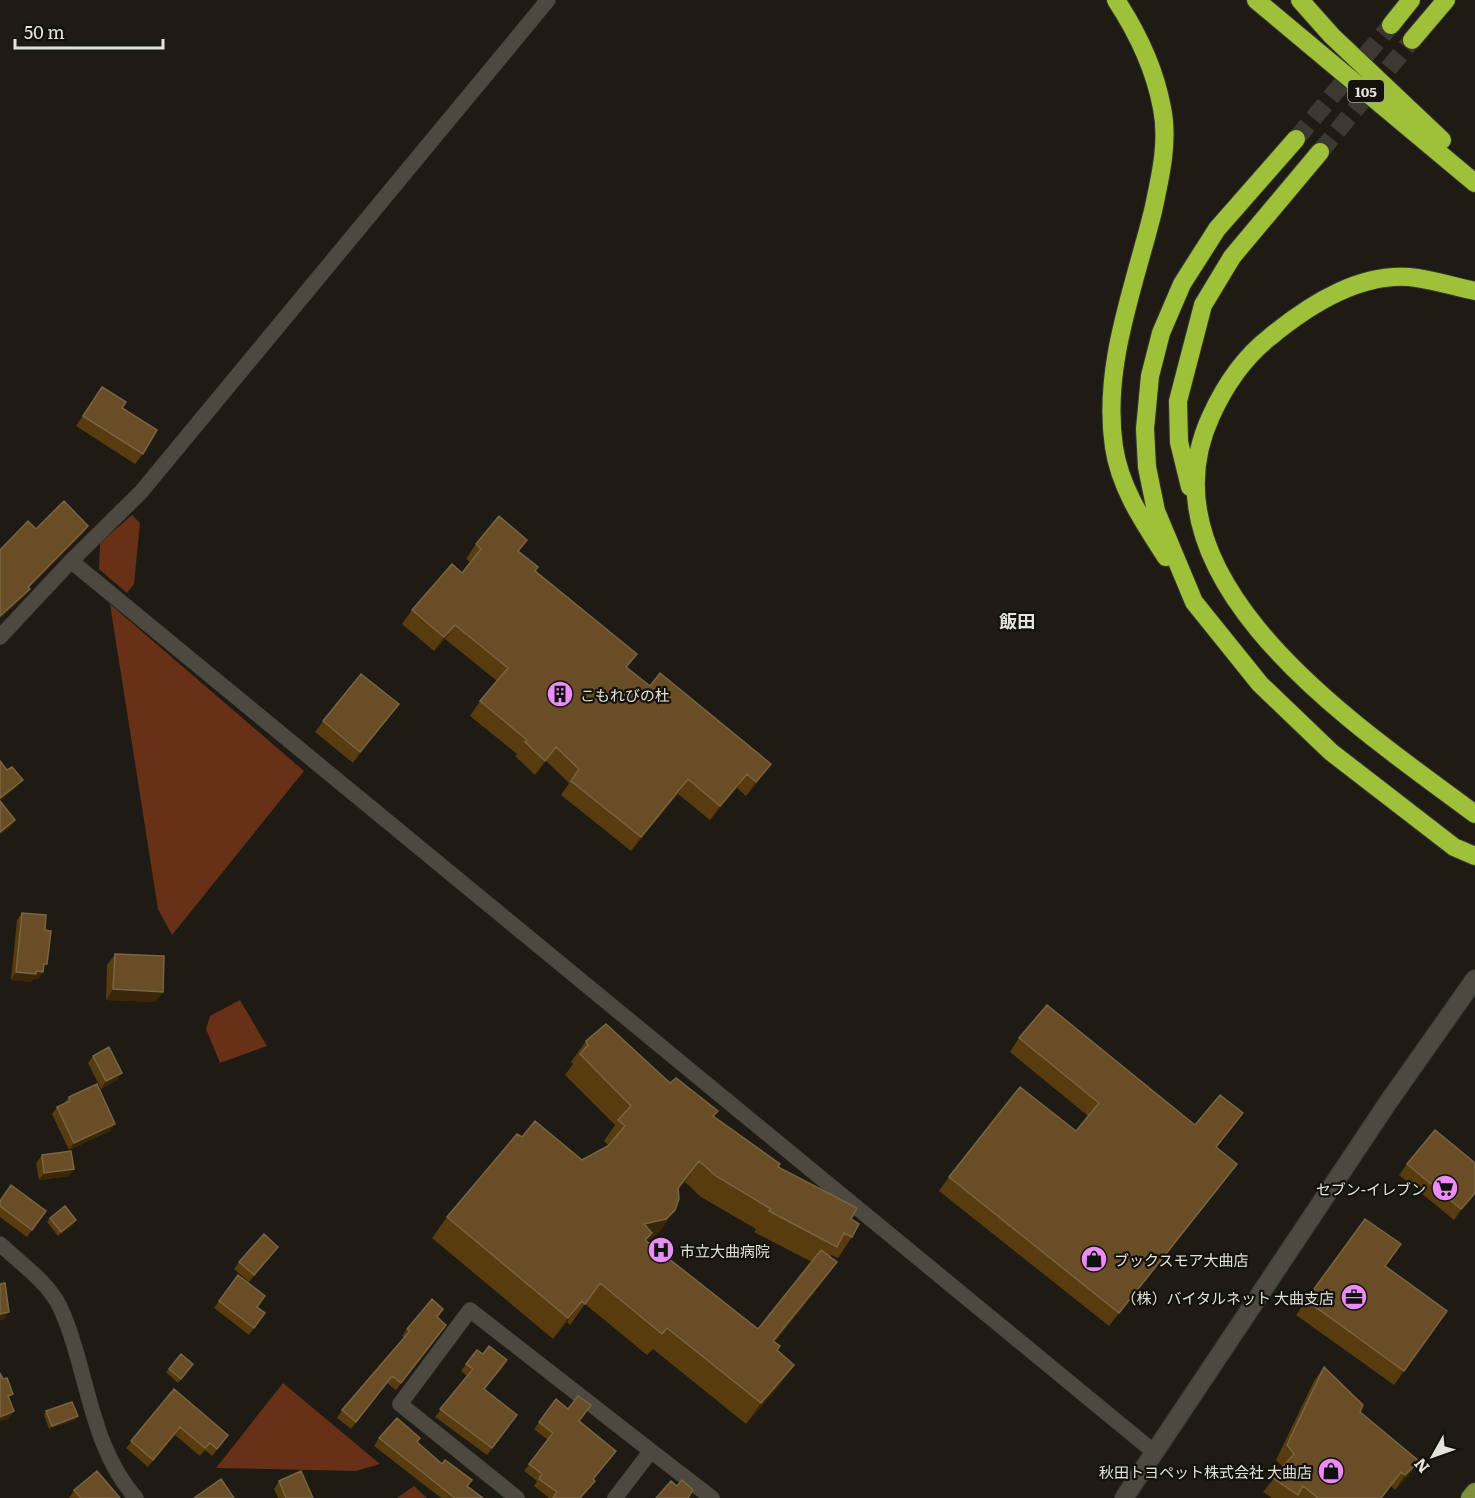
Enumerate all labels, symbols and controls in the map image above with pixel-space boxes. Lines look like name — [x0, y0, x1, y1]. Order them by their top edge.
scale bar — [15, 12, 164, 50]
text: 50 m — [24, 18, 65, 45]
road number: 105 — [1348, 80, 1384, 102]
district label: 飯田 — [999, 607, 1035, 634]
building icon: こもれびの杜 — [545, 679, 575, 709]
place label: こもれびの杜 — [580, 683, 670, 706]
supermarket icon: セブン-イレブン — [1430, 1173, 1460, 1203]
place label: セブン-イレブン — [1316, 1177, 1426, 1200]
hospital icon: 市立大曲病院 — [646, 1235, 676, 1265]
place label: 市立大曲病院 — [680, 1239, 770, 1262]
shop icon: ブックスモア大曲店 — [1079, 1244, 1109, 1274]
place label: ブックスモア大曲店 — [1114, 1248, 1249, 1271]
office icon: （株）バイタルネット 大曲支店 — [1339, 1282, 1369, 1312]
place label: （株）バイタルネット 大曲支店 — [1122, 1286, 1334, 1309]
north arrow — [1403, 1426, 1463, 1486]
text: N — [1407, 1453, 1434, 1479]
shop icon: 秋田トヨペット株式会社 大曲店 — [1316, 1456, 1346, 1486]
place label: 秋田トヨペット株式会社 大曲店 — [1099, 1460, 1312, 1483]

